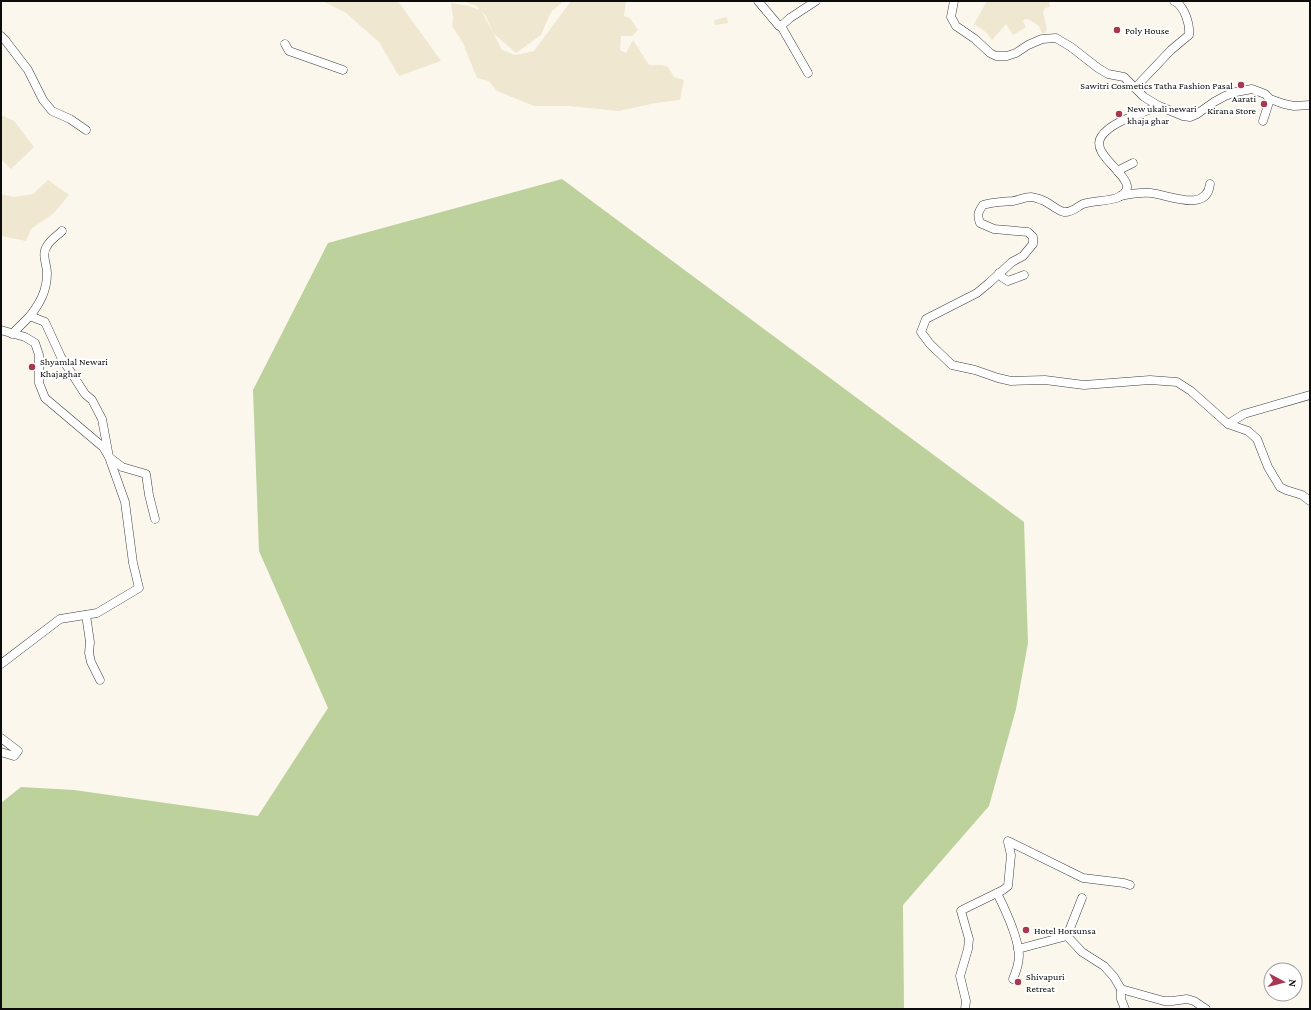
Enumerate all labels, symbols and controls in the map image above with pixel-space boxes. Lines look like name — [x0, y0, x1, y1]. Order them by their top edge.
marker: Poly House — [1112, 25, 1122, 35]
place label: Poly House — [1125, 25, 1170, 36]
place label: Sawitri Cosmetics Tatha Fashion Pasal — [1080, 80, 1233, 91]
marker: Sawitri Cosmetics Tatha Fashion Pasal — [1236, 80, 1246, 90]
place label: Aarati Kirana Store — [1207, 93, 1257, 116]
marker: Aarati Kirana Store — [1259, 99, 1269, 109]
place label: New ukali newari khaja ghar — [1127, 103, 1197, 127]
marker: New ukali newari khaja ghar — [1114, 109, 1124, 119]
place label: Shyamlal Newari Khajaghar — [40, 356, 108, 380]
marker: Shyamlal Newari Khajaghar — [27, 362, 37, 372]
marker: Hotel Horsunsa — [1021, 925, 1031, 935]
place label: Hotel Horsunsa — [1034, 925, 1096, 936]
north arrow — [1263, 962, 1303, 1002]
place label: Shivapuri Retreat — [1026, 971, 1065, 994]
marker: Shivapuri Retreat — [1013, 977, 1023, 987]
text: N — [1286, 979, 1299, 988]

